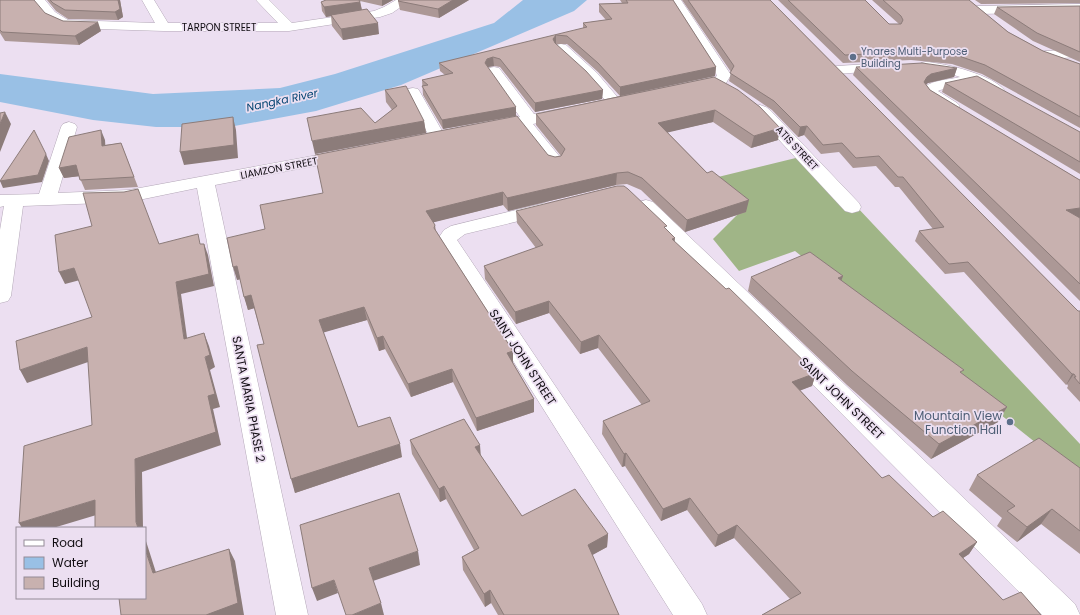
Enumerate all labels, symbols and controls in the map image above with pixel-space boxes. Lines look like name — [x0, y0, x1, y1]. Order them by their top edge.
street label: TARPON STREET — [182, 20, 257, 35]
place label: Ynares Multi-Purpose Building — [861, 44, 967, 71]
marker: Ynares Multi-Purpose Building — [848, 52, 858, 62]
water label: Nangka River — [245, 84, 320, 115]
street label: ATIS STREET — [772, 122, 822, 174]
street label: LIAMZON STREET — [239, 153, 319, 183]
street label: SAINT JOHN STREET — [485, 306, 561, 409]
street label: SANTA MARIA PHASE 2 — [228, 335, 270, 464]
street label: SAINT JOHN STREET — [796, 353, 888, 443]
place label: Mountain View Function Hall — [914, 407, 1002, 438]
marker: Mountain View Function Hall — [1005, 417, 1015, 427]
legend — [16, 527, 146, 599]
text: Road — [52, 534, 83, 551]
text: Water — [52, 554, 89, 571]
text: Building — [52, 574, 100, 591]

